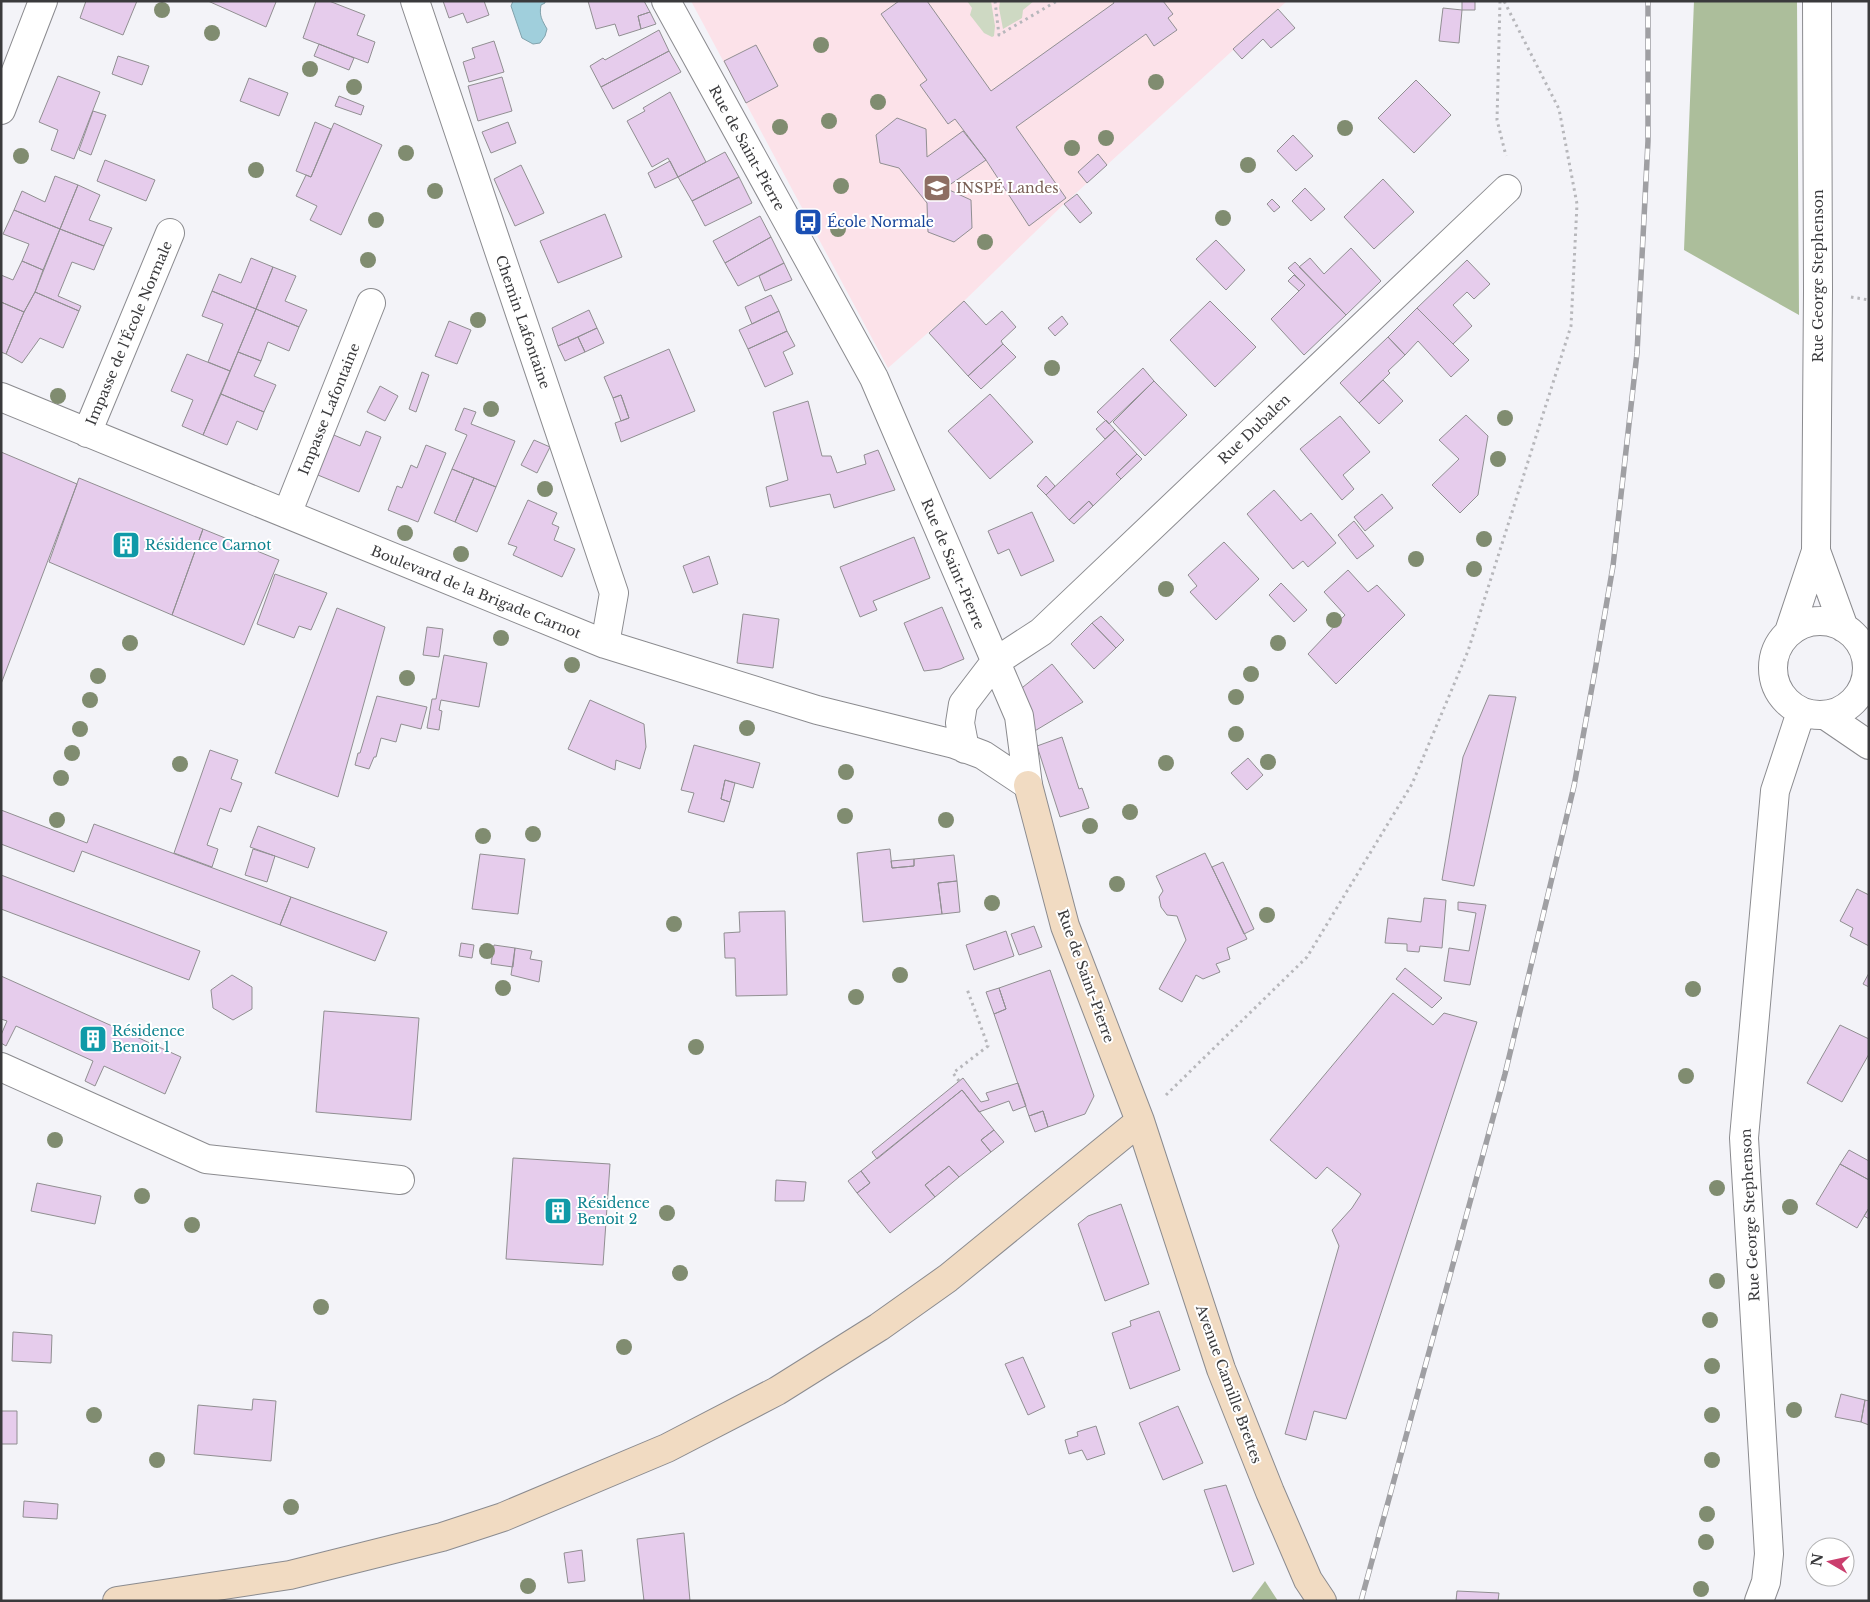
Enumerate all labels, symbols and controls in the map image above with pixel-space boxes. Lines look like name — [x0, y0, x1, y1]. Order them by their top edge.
street label: Rue de Saint-Pierre — [705, 82, 789, 214]
school or university icon: INSPÉ Landes — [922, 173, 952, 203]
place label: INSPÉ Landes — [956, 179, 1059, 197]
street label: Rue George Stephenson — [1809, 189, 1827, 363]
bus stop icon: École Normale — [793, 207, 823, 237]
place label: École Normale — [827, 213, 934, 231]
street label: Impasse de l'École Normale — [82, 238, 176, 428]
street label: Chemin Lafontaine — [492, 253, 554, 391]
street label: Impasse Lafontaine — [294, 340, 364, 478]
street label: Rue Dubalen — [1214, 390, 1294, 468]
street label: Rue de Saint-Pierre — [917, 496, 989, 632]
building icon: Résidence Carnot — [111, 530, 141, 560]
place label: Résidence Carnot — [145, 536, 272, 554]
street label: Boulevard de la Brigade Carnot — [368, 541, 584, 643]
street label: Rue de Saint-Pierre — [1054, 907, 1118, 1045]
place label: Résidence Benoit 1 — [112, 1022, 185, 1056]
building icon: Résidence Benoit 1 — [78, 1024, 108, 1054]
street label: Rue George Stephenson — [1736, 1128, 1764, 1302]
place label: Résidence Benoit 2 — [577, 1194, 650, 1228]
building icon: Résidence Benoit 2 — [543, 1196, 573, 1226]
street label: Avenue Camille Brettes — [1192, 1301, 1266, 1466]
north arrow — [1805, 1537, 1855, 1587]
text: N — [1807, 1552, 1827, 1568]

